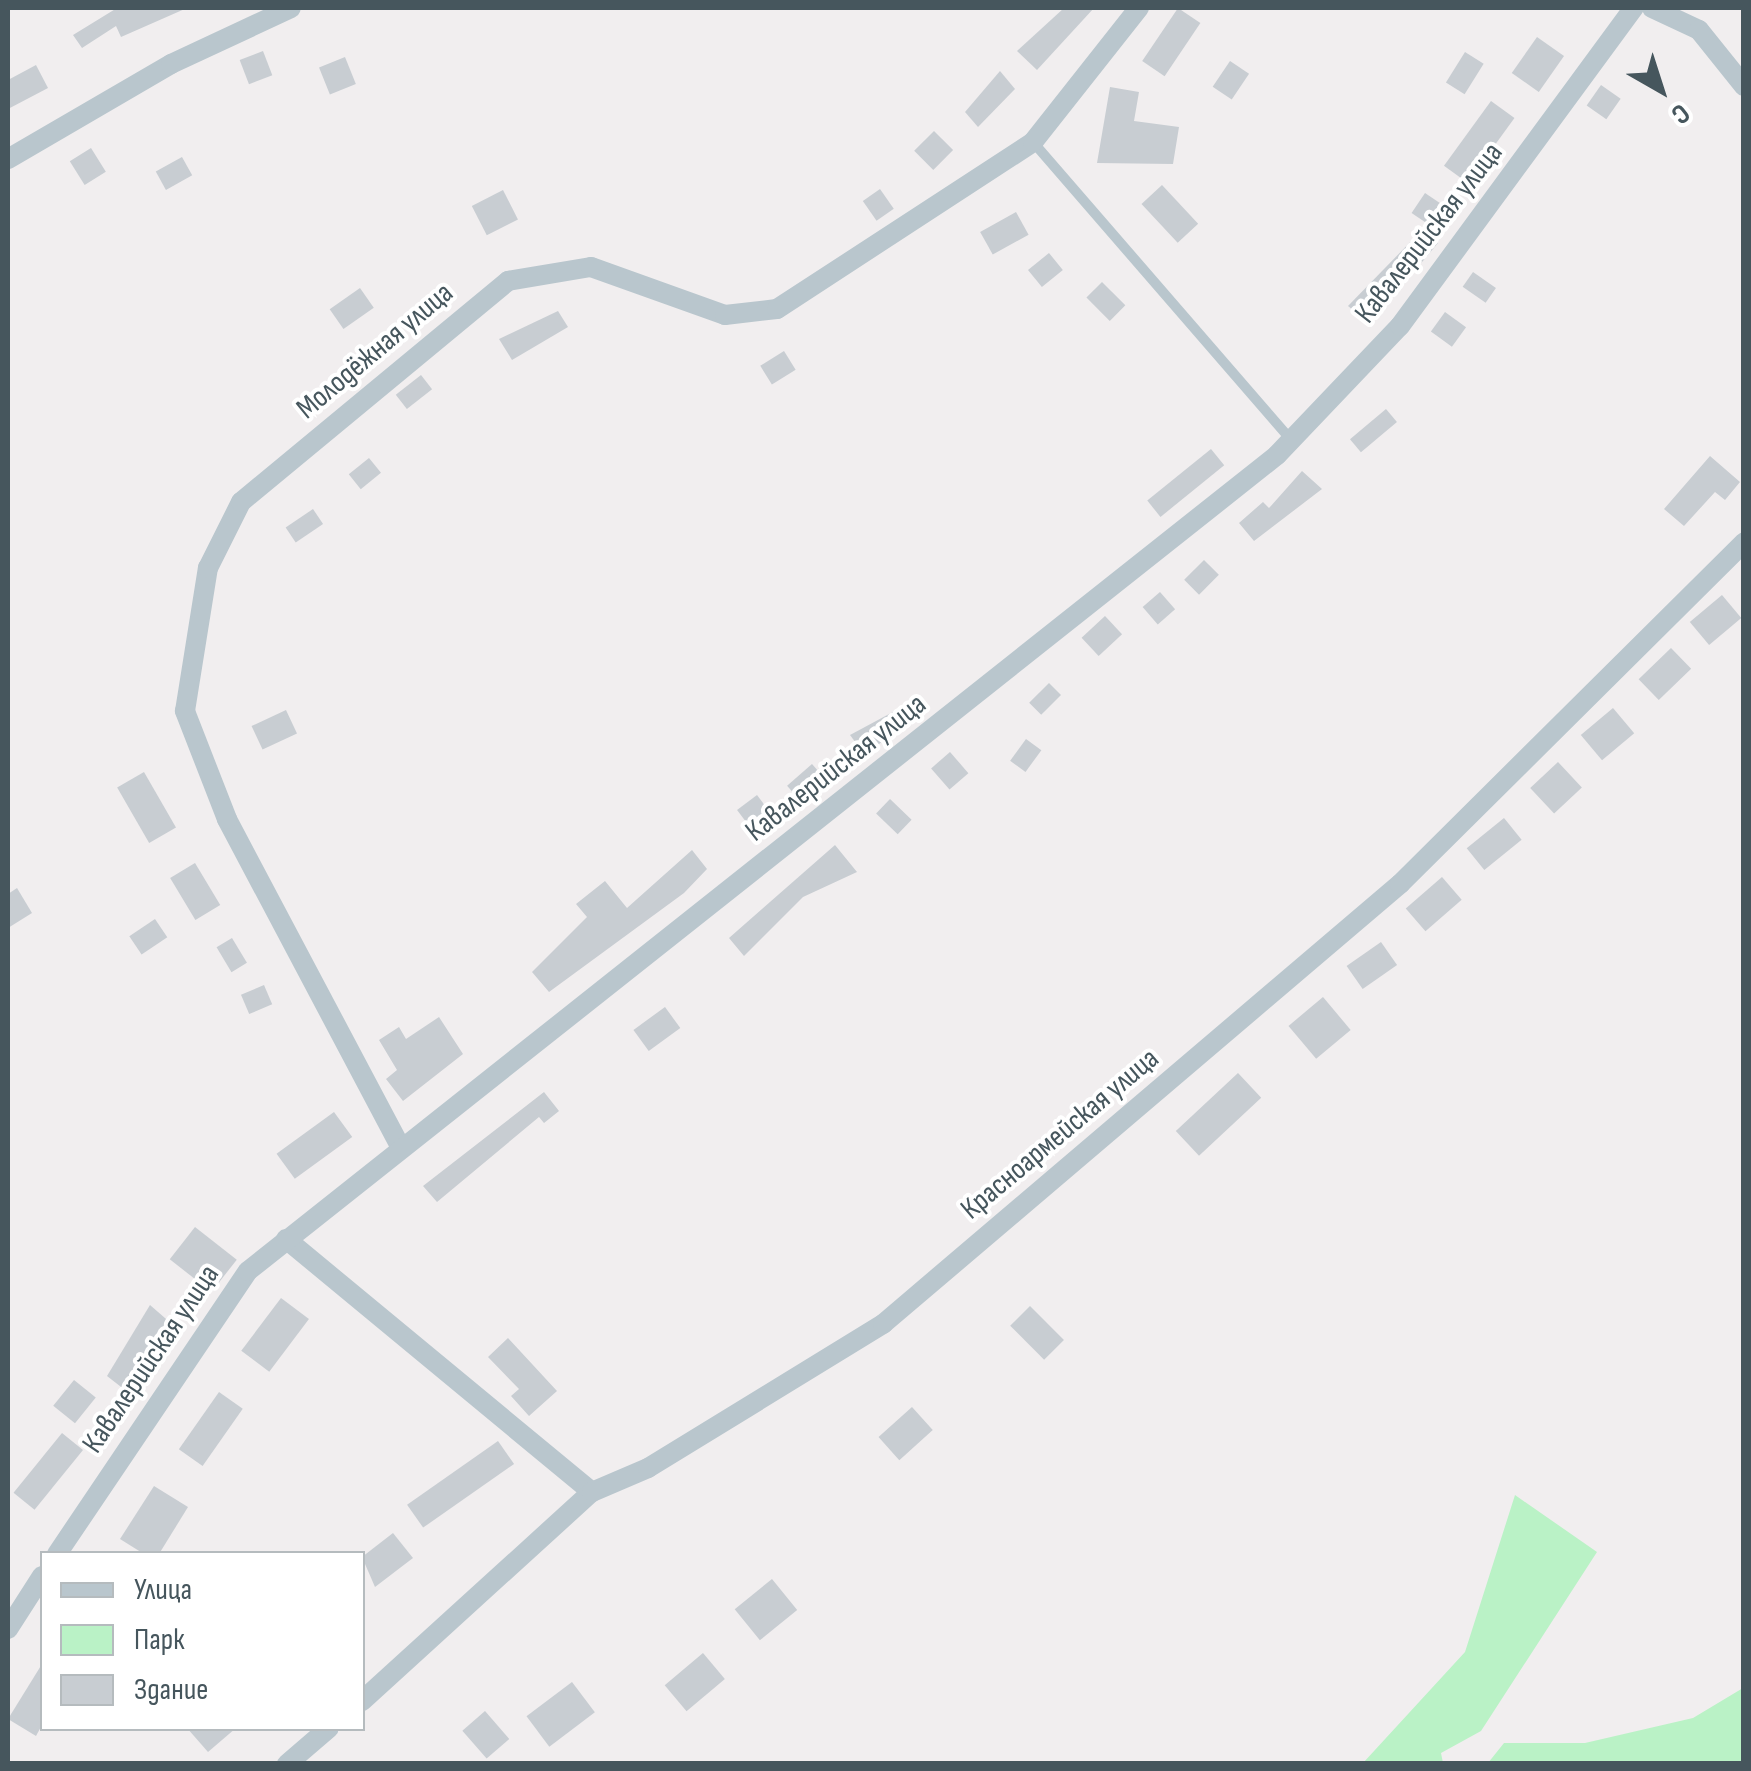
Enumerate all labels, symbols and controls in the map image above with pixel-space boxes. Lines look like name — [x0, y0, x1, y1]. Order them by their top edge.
north arrow — [1611, 40, 1711, 140]
text: С — [1664, 96, 1696, 131]
street label: Кавалерийская улица — [1347, 136, 1511, 330]
street label: Молодёжная улица — [289, 275, 461, 427]
street label: Кавалерийская улица — [739, 686, 933, 850]
street label: Красноармейская улица — [954, 1041, 1166, 1227]
street label: Кавалерийская улица — [75, 1258, 227, 1460]
legend — [40, 1551, 365, 1731]
text: Улица — [134, 1572, 192, 1608]
text: Парк — [134, 1622, 185, 1658]
text: Здание — [134, 1672, 208, 1708]

